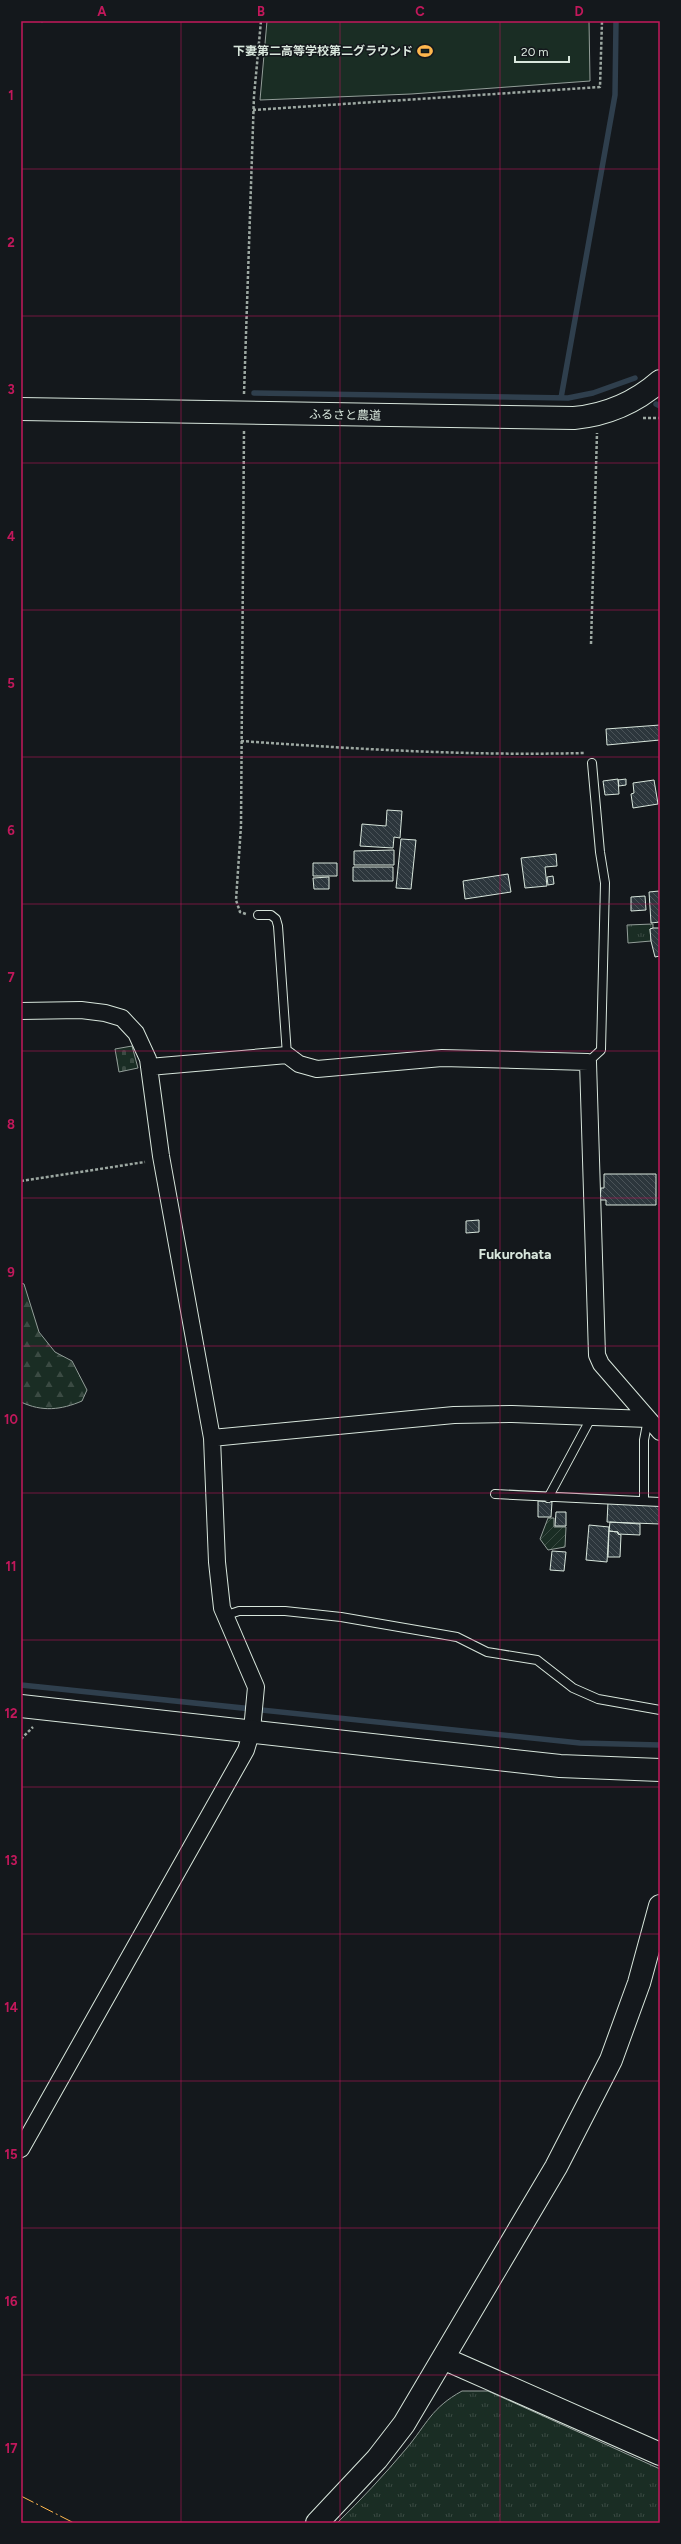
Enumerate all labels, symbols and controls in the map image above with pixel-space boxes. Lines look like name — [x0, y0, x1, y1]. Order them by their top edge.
text: A — [97, 4, 107, 19]
text: B — [257, 4, 265, 19]
text: C — [415, 4, 425, 19]
text: D — [574, 4, 584, 19]
scale bar — [515, 38, 569, 64]
sports icon: 下妻第二高等学校第二グラウンド — [416, 42, 434, 60]
place label: 下妻第二高等学校第二グラウンド — [233, 44, 413, 58]
text: 20 m — [521, 45, 549, 59]
text: 1 — [8, 88, 14, 103]
text: 2 — [7, 235, 15, 250]
text: 3 — [7, 382, 15, 397]
street label: ふるさと農道 — [309, 407, 381, 423]
text: 4 — [7, 529, 15, 544]
text: 5 — [7, 676, 15, 691]
text: 6 — [7, 823, 15, 838]
text: 7 — [7, 970, 15, 985]
text: 8 — [7, 1117, 15, 1132]
district label: Fukurohata — [479, 1246, 551, 1263]
text: 9 — [7, 1265, 15, 1280]
text: 10 — [4, 1412, 18, 1427]
text: 11 — [6, 1559, 16, 1574]
text: 12 — [4, 1706, 18, 1721]
text: 13 — [5, 1853, 17, 1868]
text: 14 — [4, 2000, 18, 2015]
text: 15 — [4, 2147, 18, 2162]
text: 16 — [4, 2294, 18, 2309]
text: 17 — [5, 2441, 17, 2456]

